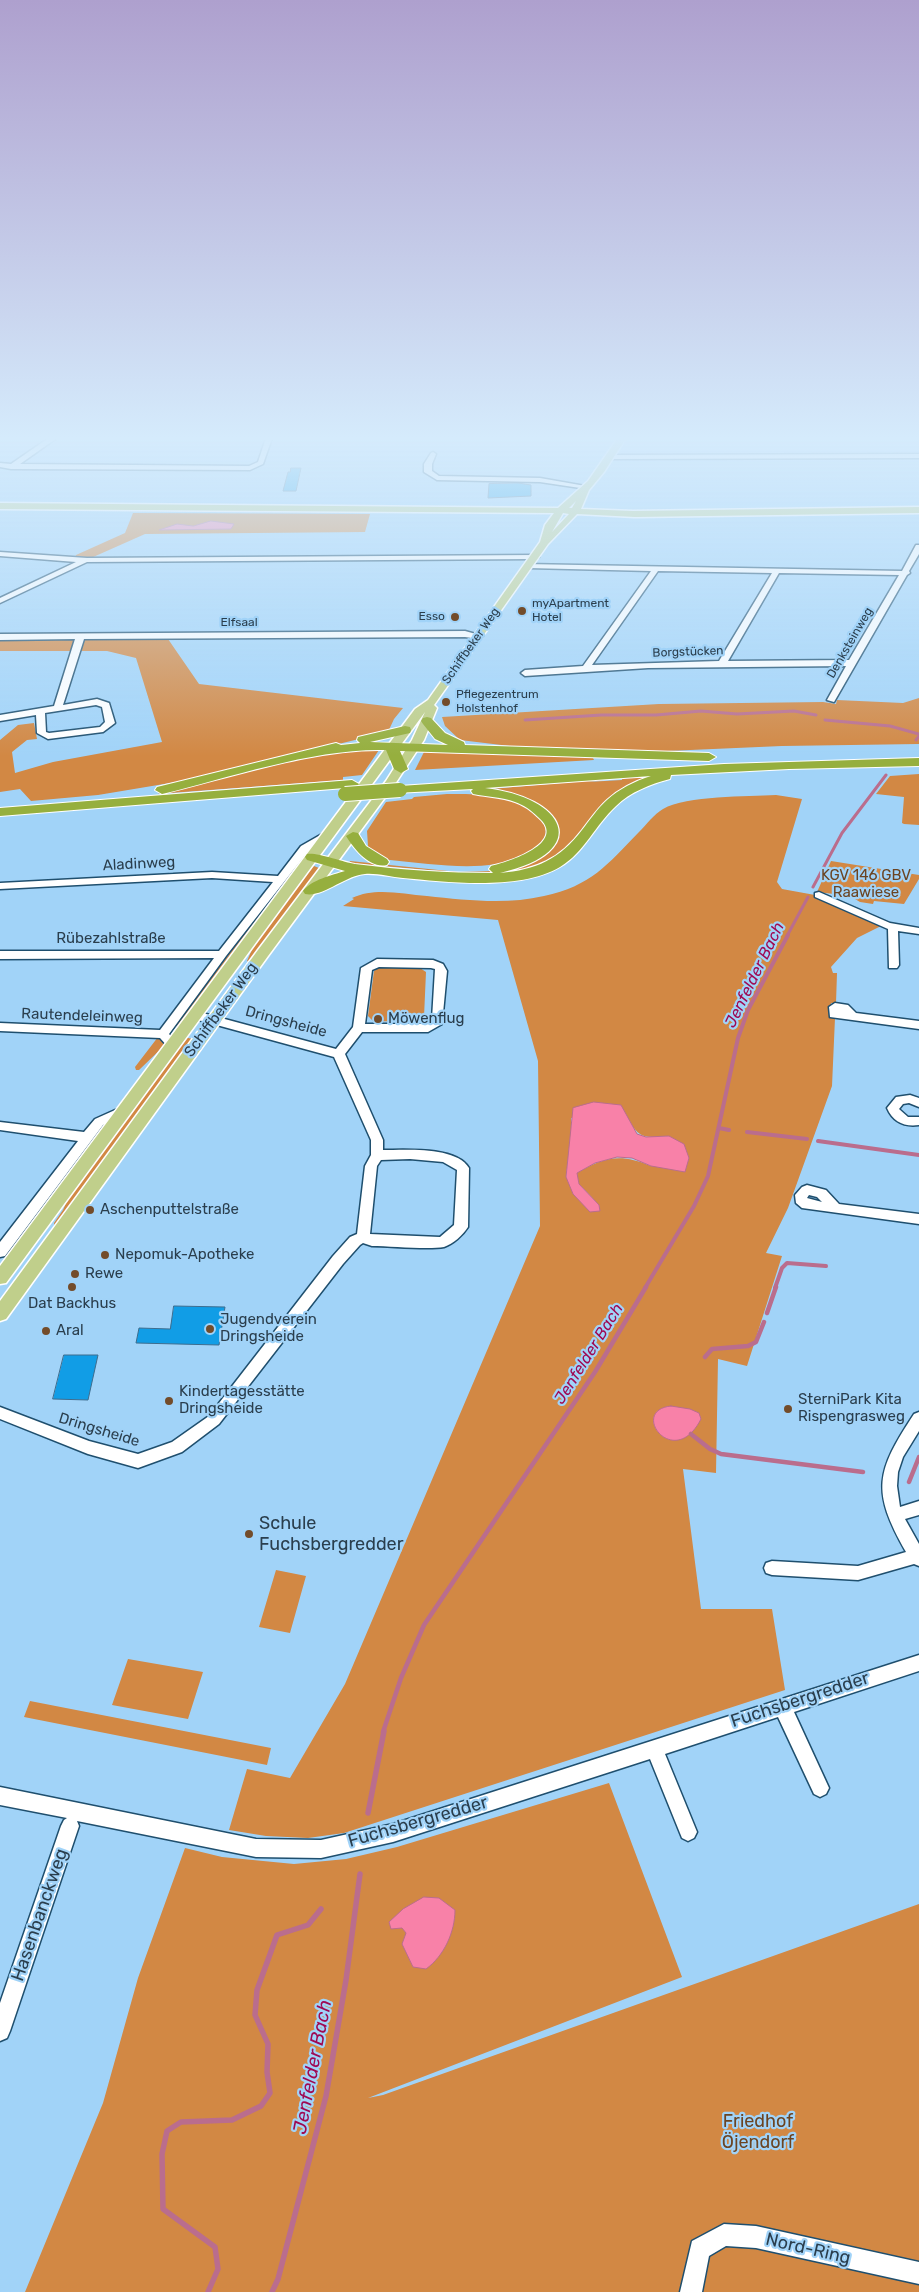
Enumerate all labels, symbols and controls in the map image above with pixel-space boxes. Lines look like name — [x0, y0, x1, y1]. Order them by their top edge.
place label: myApartment Hotel — [532, 597, 609, 625]
street label: Schiffbeker Weg — [439, 605, 503, 687]
marker: myApartment Hotel — [516, 605, 528, 617]
street label: Denksteinweg — [824, 605, 876, 681]
place label: Esso — [419, 610, 445, 624]
marker: Esso — [449, 611, 461, 623]
street label: Elfsaal — [220, 616, 258, 630]
street label: Borgstücken — [652, 644, 724, 660]
place label: Pflegezentrum Holstenhof — [456, 688, 539, 716]
marker: Pflegezentrum Holstenhof — [440, 696, 452, 708]
street label: Aladinweg — [102, 853, 176, 875]
park label: KGV 146 GBV Raawiese — [821, 867, 911, 902]
water label: Jenfelder Bach — [721, 919, 789, 1031]
street label: Rübezahlstraße — [56, 930, 166, 948]
street label: Schiffbeker Weg — [181, 959, 261, 1061]
street label: Dringsheide — [243, 1002, 329, 1042]
street label: Rautendeleinweg — [21, 1005, 143, 1027]
place label: Möwenflug — [388, 1010, 464, 1028]
marker: Möwenflug — [372, 1013, 384, 1025]
place label: Aschenputtelstraße — [100, 1201, 239, 1219]
marker: Aschenputtelstraße — [84, 1204, 96, 1216]
place label: Nepomuk-Apotheke — [115, 1246, 254, 1264]
marker: Nepomuk-Apotheke — [99, 1249, 111, 1261]
place label: Rewe — [85, 1265, 123, 1283]
marker: Rewe — [69, 1268, 81, 1280]
marker: Dat Backhus — [66, 1281, 78, 1293]
place label: Dat Backhus — [28, 1295, 116, 1313]
water label: Jenfelder Bach — [550, 1300, 628, 1408]
place label: Jugendverein Dringsheide — [220, 1311, 317, 1346]
place label: Aral — [56, 1322, 84, 1340]
marker: Jugendverein Dringsheide — [204, 1323, 216, 1335]
marker: Aral — [40, 1325, 52, 1337]
place label: Kindertagesstätte Dringsheide — [179, 1383, 305, 1418]
place label: SterniPark Kita Rispengrasweg — [798, 1391, 905, 1426]
marker: Kindertagesstätte Dringsheide — [163, 1395, 175, 1407]
marker: SterniPark Kita Rispengrasweg — [782, 1403, 794, 1415]
street label: Dringsheide — [56, 1409, 142, 1451]
place label: Schule Fuchsbergredder — [259, 1513, 404, 1556]
marker: Schule Fuchsbergredder — [243, 1528, 255, 1540]
street label: Fuchsbergredder — [728, 1667, 872, 1733]
street label: Fuchsbergredder — [346, 1792, 490, 1852]
street label: Hasenbanckweg — [7, 1846, 73, 1984]
water label: Jenfelder Bach — [289, 1998, 337, 2136]
park label: Friedhof Öjendorf — [722, 2111, 794, 2154]
street label: Nord-Ring — [763, 2229, 853, 2269]

